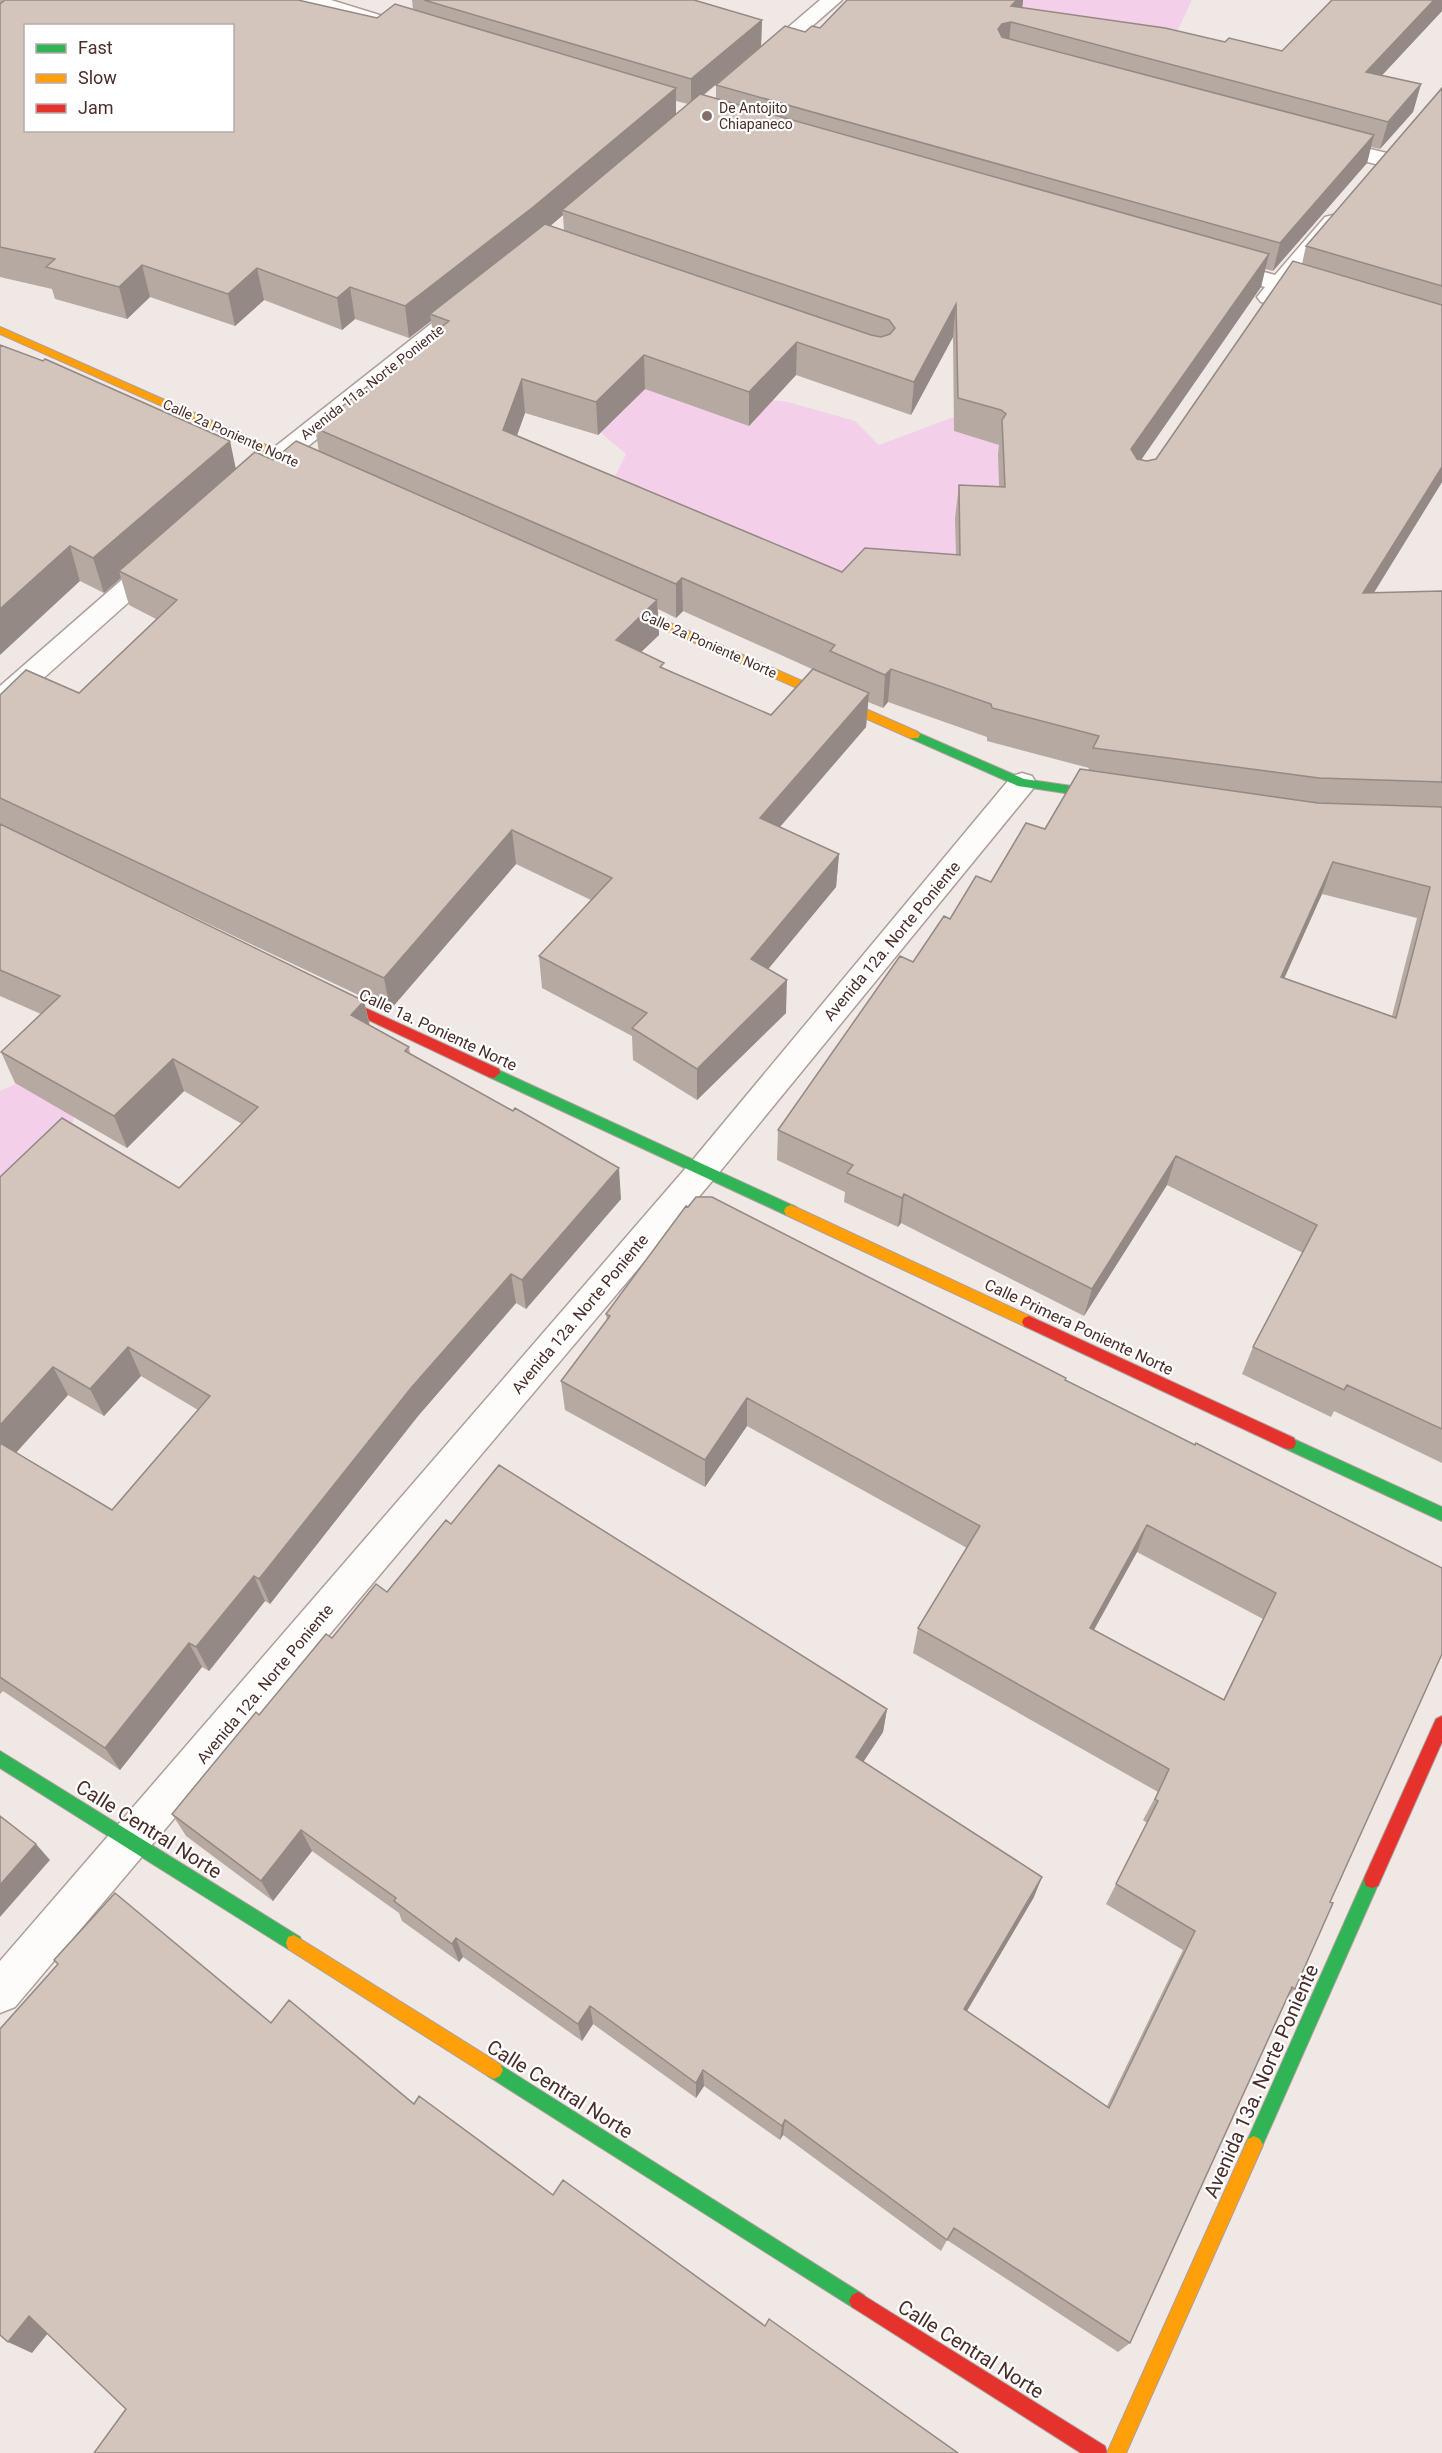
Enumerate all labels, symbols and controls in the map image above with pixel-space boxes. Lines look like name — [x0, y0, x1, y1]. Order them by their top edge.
legend — [24, 24, 234, 132]
text: Fast — [78, 37, 113, 58]
text: Slow — [78, 67, 117, 88]
text: Jam — [78, 97, 114, 118]
place label: De Antojito Chiapaneco — [719, 100, 793, 132]
marker: De Antojito Chiapaneco — [700, 109, 714, 123]
street label: Avenida 11a. Norte Poniente — [297, 321, 447, 443]
street label: Calle 2a Poniente Norte — [161, 396, 301, 470]
street label: Calle 2a Poniente Norte — [639, 607, 779, 681]
street label: Avenida 12a. Norte Poniente — [820, 857, 964, 1025]
street label: Calle 1a. Poniente Norte — [356, 985, 520, 1075]
street label: Avenida 12a. Norte Poniente — [508, 1230, 652, 1398]
street label: Calle Primera Poniente Norte — [982, 1275, 1176, 1379]
street label: Avenida 12a. Norte Poniente — [193, 1600, 337, 1768]
street label: Calle Central Norte — [72, 1774, 226, 1884]
street label: Avenida 13a. Norte Poniente — [1199, 1961, 1323, 2201]
street label: Calle Central Norte — [483, 2034, 637, 2144]
street label: Calle Central Norte — [894, 2294, 1048, 2404]

